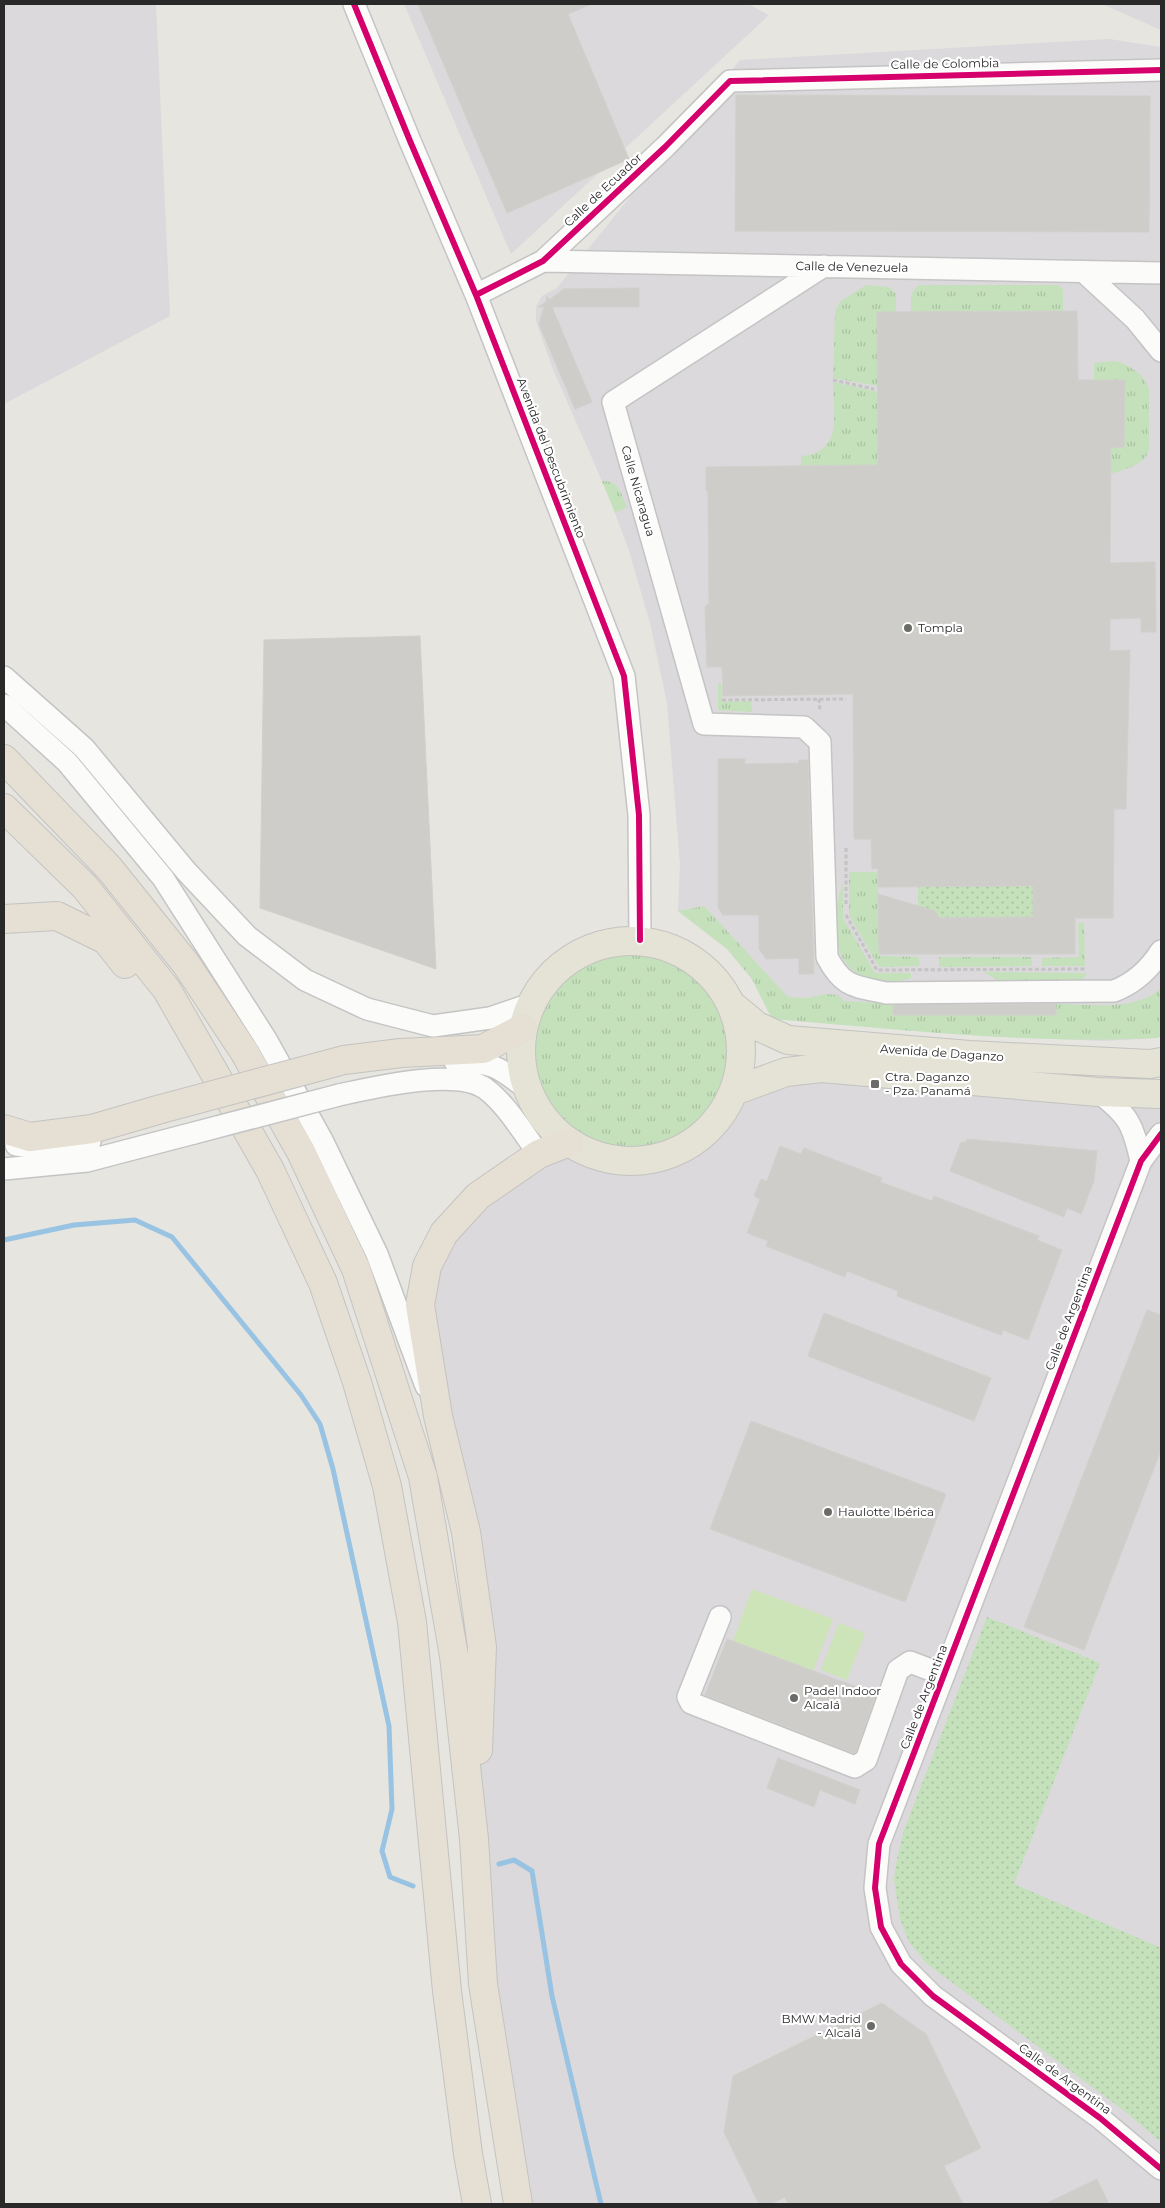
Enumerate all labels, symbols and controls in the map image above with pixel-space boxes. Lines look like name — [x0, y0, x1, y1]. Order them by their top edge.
street label: Calle de Colombia — [891, 55, 999, 72]
street label: Calle de Ecuador — [561, 150, 645, 230]
street label: Calle de Venezuela — [795, 258, 909, 275]
street label: Avenida del Descubrimiento — [514, 375, 589, 540]
street label: Calle Nicaragua — [618, 444, 659, 538]
place label: Tompla — [918, 620, 963, 635]
marker: Tompla — [902, 622, 914, 634]
street label: Avenida de Daganzo — [880, 1041, 1004, 1064]
place label: Ctra. Daganzo - Pza. Panamá — [885, 1069, 971, 1098]
marker: Ctra. Daganzo - Pza. Panamá — [869, 1078, 881, 1090]
street label: Calle de Argentina — [1042, 1263, 1095, 1372]
place label: Haulotte Ibérica — [838, 1504, 934, 1519]
marker: Haulotte Ibérica — [822, 1506, 834, 1518]
street label: Calle de Argentina — [897, 1642, 950, 1751]
place label: Padel Indoor Alcalá — [804, 1683, 881, 1712]
marker: Padel Indoor Alcalá — [788, 1692, 800, 1704]
place label: BMW Madrid - Alcalá — [781, 2011, 861, 2040]
marker: BMW Madrid - Alcalá — [865, 2020, 877, 2032]
street label: Calle de Argentina — [1016, 2040, 1115, 2117]

